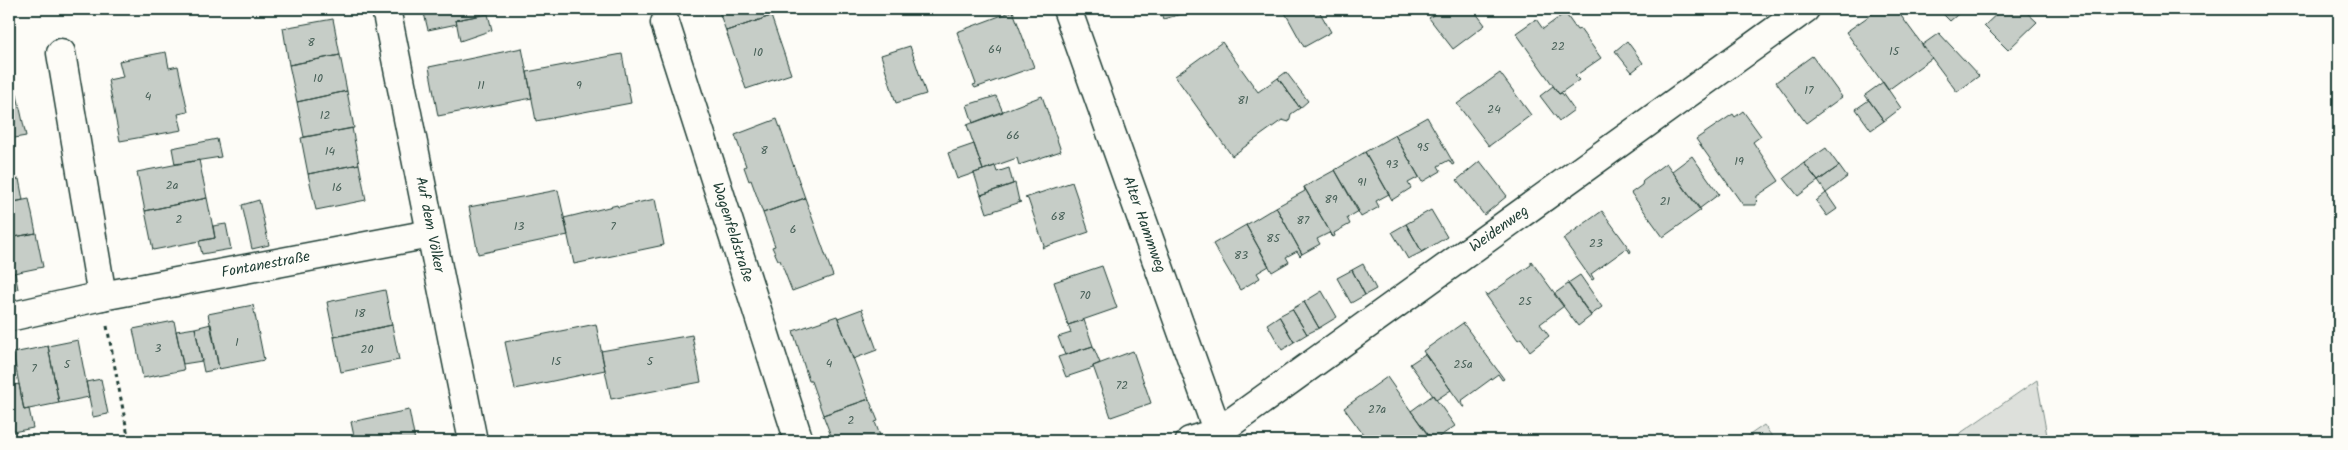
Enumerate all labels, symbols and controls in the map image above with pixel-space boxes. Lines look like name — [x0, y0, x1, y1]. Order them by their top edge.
house number: 8 — [307, 33, 315, 52]
house number: 22 — [1551, 37, 1565, 56]
house number: 64 — [988, 40, 1002, 59]
house number: 15 — [1889, 42, 1901, 61]
house number: 10 — [753, 43, 763, 62]
house number: 10 — [313, 69, 323, 88]
house number: 11 — [477, 76, 485, 95]
house number: 9 — [576, 76, 582, 95]
house number: 17 — [1804, 81, 1814, 100]
house number: 4 — [145, 87, 152, 106]
house number: 81 — [1238, 91, 1249, 110]
house number: 24 — [1487, 100, 1501, 119]
house number: 12 — [320, 106, 330, 125]
house number: 66 — [1006, 126, 1020, 145]
house number: 95 — [1417, 138, 1431, 157]
house number: 8 — [760, 141, 768, 160]
house number: 14 — [325, 142, 336, 161]
house number: 19 — [1734, 152, 1744, 171]
house number: 93 — [1386, 155, 1398, 174]
street label: Alter Hammweg — [1116, 173, 1172, 276]
house number: 91 — [1357, 173, 1367, 192]
street label: Auf dem Völker — [408, 175, 451, 276]
house number: 2a — [166, 176, 179, 195]
house number: 16 — [332, 178, 342, 197]
street label: Wagenfeldstraße — [705, 179, 760, 286]
house number: 89 — [1324, 190, 1338, 209]
house number: 21 — [1660, 192, 1671, 211]
street label: Weidenweg — [1464, 200, 1534, 259]
house number: 68 — [1051, 207, 1066, 226]
house number: 2 — [176, 210, 183, 229]
house number: 87 — [1297, 211, 1310, 230]
house number: 13 — [514, 217, 524, 236]
house number: 7 — [610, 217, 616, 236]
house number: 6 — [790, 220, 796, 239]
house number: 85 — [1266, 229, 1281, 248]
house number: 23 — [1589, 234, 1603, 253]
street label: Fontanestraße — [219, 245, 312, 285]
house number: 83 — [1234, 246, 1248, 265]
house number: 70 — [1079, 286, 1091, 305]
house number: 25 — [1518, 292, 1533, 311]
house number: 18 — [355, 304, 366, 323]
house number: 1 — [235, 333, 239, 352]
house number: 3 — [155, 339, 162, 358]
house number: 20 — [361, 340, 373, 359]
house number: 15 — [551, 352, 563, 371]
house number: 5 — [647, 352, 655, 371]
house number: 4 — [826, 354, 833, 373]
house number: 5 — [64, 355, 72, 374]
house number: 25a — [1453, 355, 1473, 374]
house number: 7 — [31, 359, 37, 378]
house number: 72 — [1116, 376, 1128, 395]
house number: 27a — [1368, 400, 1386, 419]
house number: 2 — [848, 411, 855, 430]

